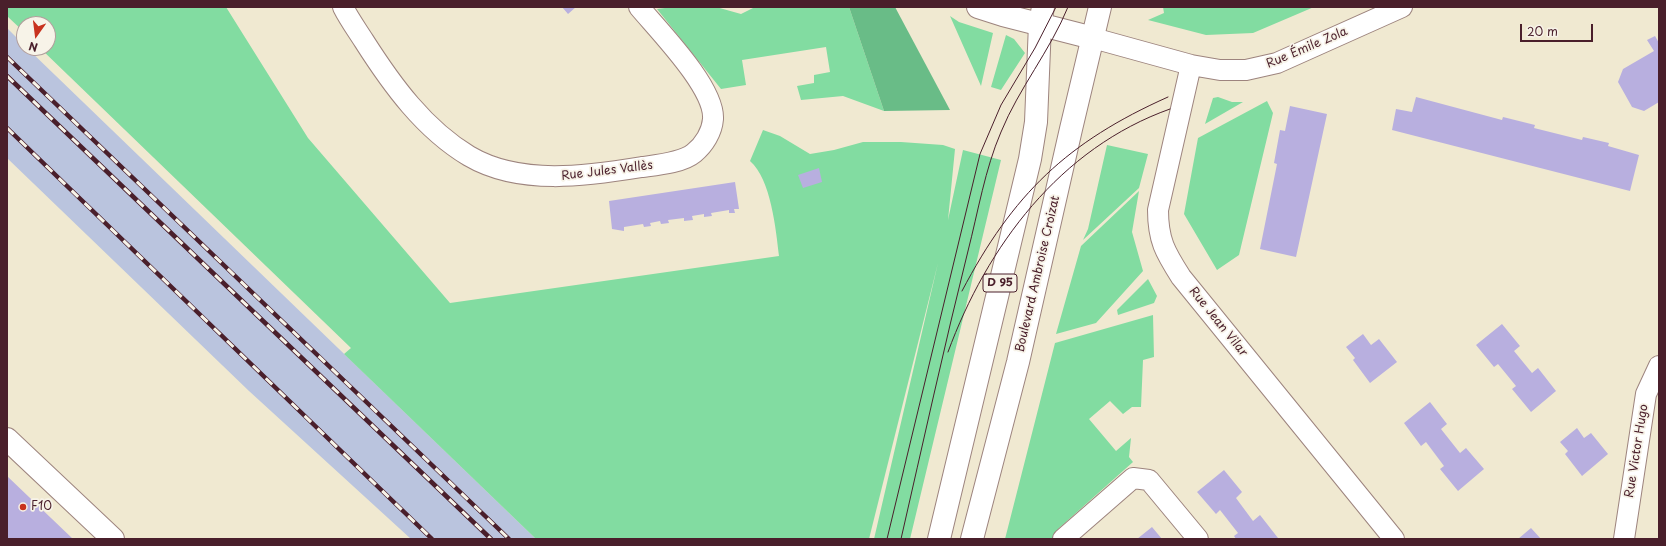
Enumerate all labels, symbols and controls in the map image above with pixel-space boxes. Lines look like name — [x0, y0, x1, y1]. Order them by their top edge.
north arrow — [16, 16, 56, 56]
scale bar — [1522, 16, 1595, 42]
text: 20 m — [1527, 22, 1558, 40]
street label: Rue Émile Zola — [1264, 24, 1350, 72]
text: N — [27, 38, 40, 56]
street label: Rue Jules Vallès — [560, 158, 654, 184]
street label: Boulevard Ambroise Croizat — [1013, 194, 1063, 354]
road number: D 95 — [983, 274, 1017, 292]
street label: Rue Jean Vilar — [1186, 284, 1250, 360]
street label: Rue Victor Hugo — [1622, 403, 1652, 499]
place label: F10 — [31, 500, 52, 514]
marker: F10 — [18, 502, 28, 512]

